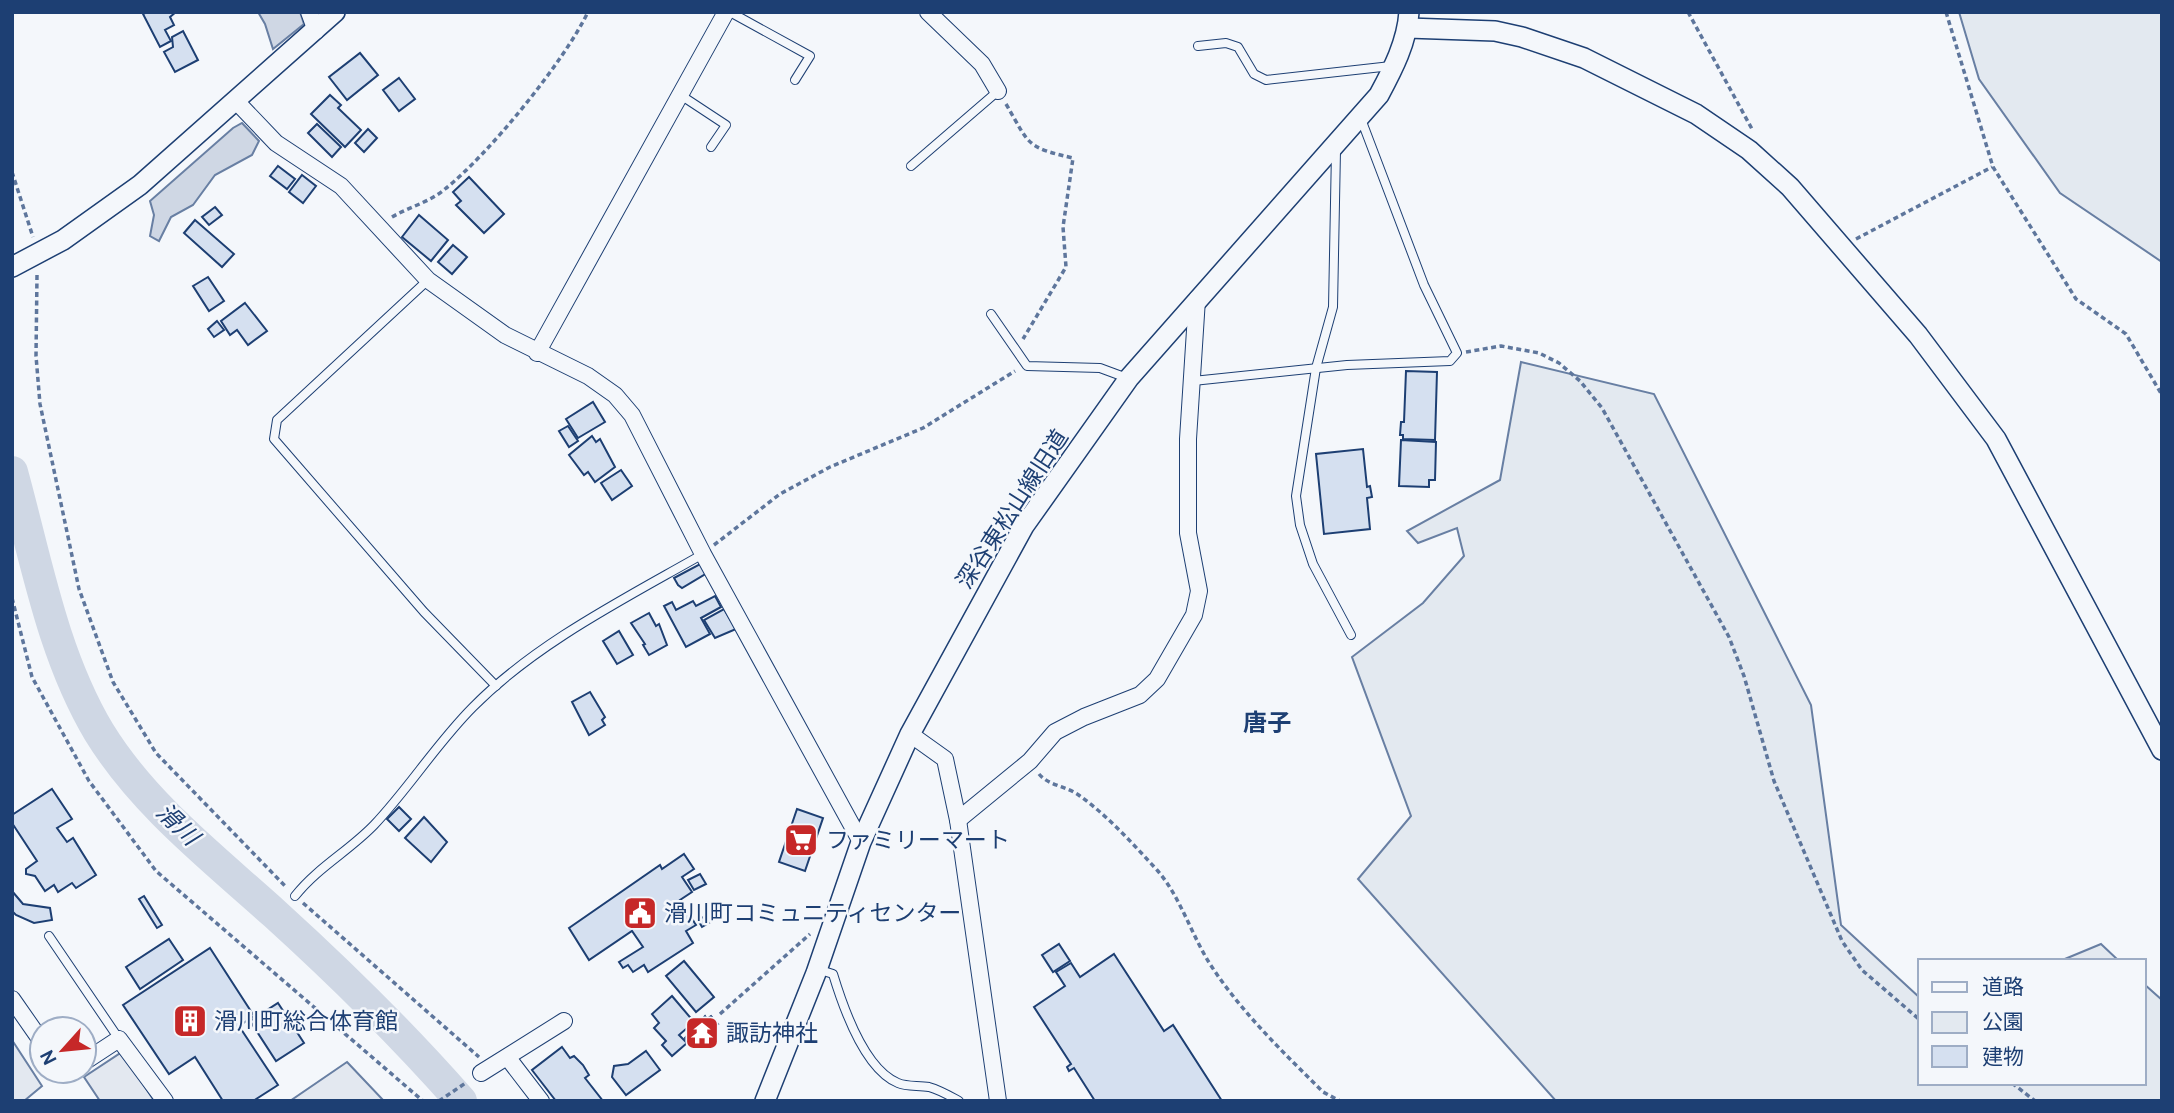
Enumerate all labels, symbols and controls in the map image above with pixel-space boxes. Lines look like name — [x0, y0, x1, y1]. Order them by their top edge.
street label: 深谷東松山線旧道 — [950, 424, 1074, 594]
district label: 唐子 — [1243, 708, 1291, 737]
water label: 滑川 — [151, 797, 207, 853]
supermarket icon: ファミリーマート — [782, 821, 820, 859]
place label: ファミリーマート — [826, 826, 1010, 854]
public building icon: 滑川町コミュニティセンター — [621, 894, 659, 932]
place label: 滑川町コミュニティセンター — [664, 899, 962, 927]
legend — [1918, 959, 2146, 1085]
text: 道路 — [1982, 974, 2024, 999]
building icon: 滑川町総合体育館 — [171, 1002, 209, 1040]
place label: 滑川町総合体育館 — [214, 1007, 398, 1035]
text: 公園 — [1982, 1009, 2024, 1034]
temple icon: 諏訪神社 — [683, 1014, 721, 1052]
north arrow — [28, 1015, 98, 1085]
place label: 諏訪神社 — [726, 1019, 818, 1047]
text: 建物 — [1982, 1044, 2024, 1069]
text: N — [35, 1046, 62, 1069]

